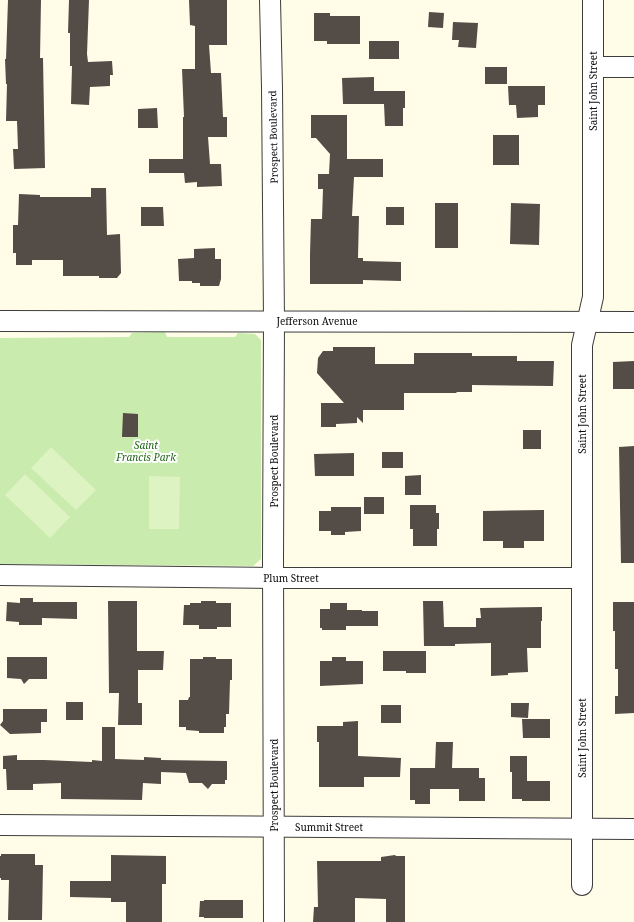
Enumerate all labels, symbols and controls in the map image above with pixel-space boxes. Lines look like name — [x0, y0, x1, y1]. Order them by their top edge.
street label: Saint John Street — [586, 51, 600, 131]
street label: Prospect Boulevard — [265, 90, 281, 184]
street label: Jefferson Avenue — [275, 314, 358, 328]
street label: Saint John Street — [575, 374, 589, 454]
street label: Prospect Boulevard — [267, 415, 281, 507]
park label: Saint Francis Park — [115, 438, 176, 464]
street label: Plum Street — [263, 571, 319, 585]
street label: Saint John Street — [575, 698, 589, 778]
street label: Prospect Boulevard — [267, 739, 281, 831]
street label: Summit Street — [295, 820, 363, 834]

